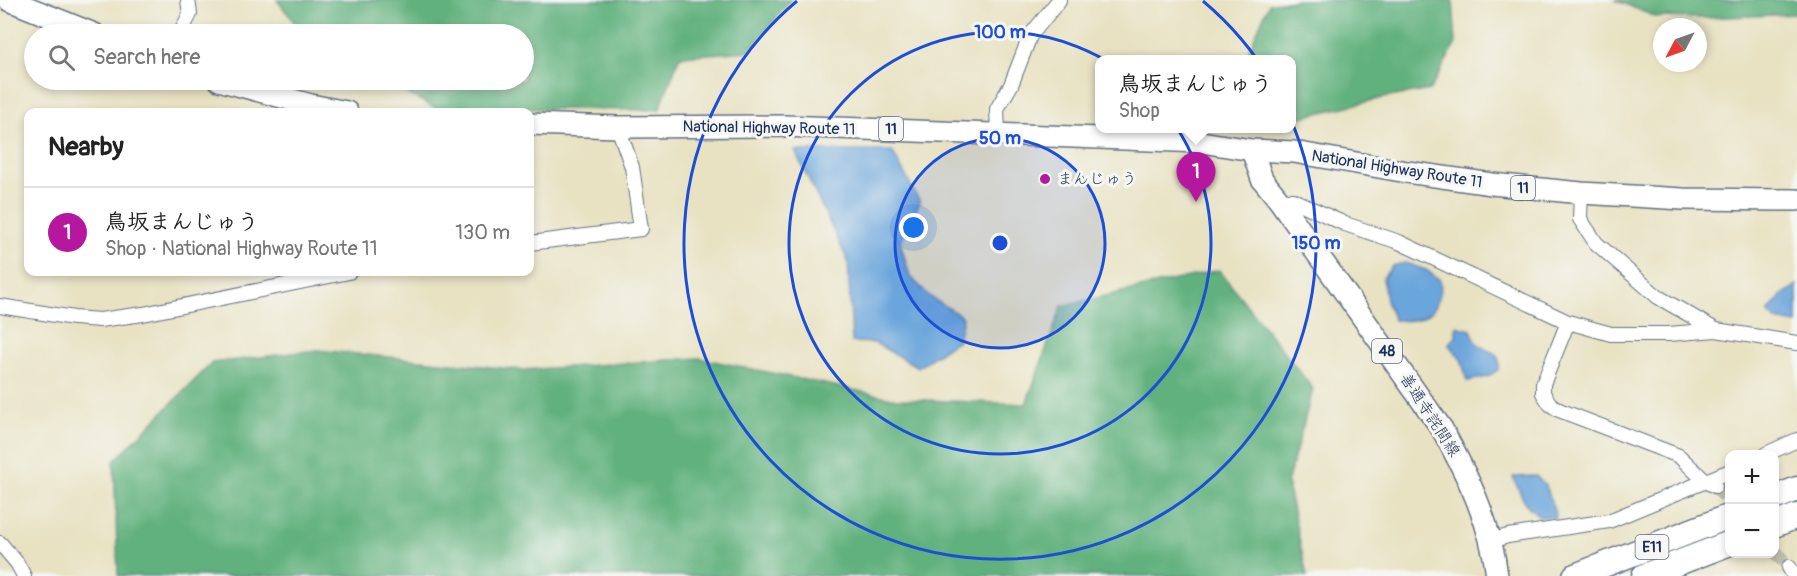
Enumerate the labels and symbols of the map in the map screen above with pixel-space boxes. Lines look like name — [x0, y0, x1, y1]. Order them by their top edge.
north arrow — [1653, 18, 1707, 72]
text: 100 m — [974, 21, 1026, 44]
street label: National Highway Route 11 — [682, 116, 856, 140]
road number: 11 — [879, 117, 903, 141]
text: 50 m — [979, 127, 1021, 150]
street label: National Highway Route 11 — [1310, 146, 1484, 192]
pin: 1 — [1176, 152, 1216, 202]
place label: まんじゅう — [1057, 169, 1137, 189]
marker: まんじゅう — [1038, 172, 1052, 186]
road number: 11 — [1511, 176, 1535, 200]
your location — [899, 213, 928, 242]
text: 150 m — [1292, 232, 1341, 255]
centre of rings — [990, 233, 1010, 253]
road number: 48 — [1372, 339, 1402, 363]
street label: 善通寺詫間線 — [1395, 369, 1465, 461]
road number: E11 — [1636, 535, 1668, 559]

